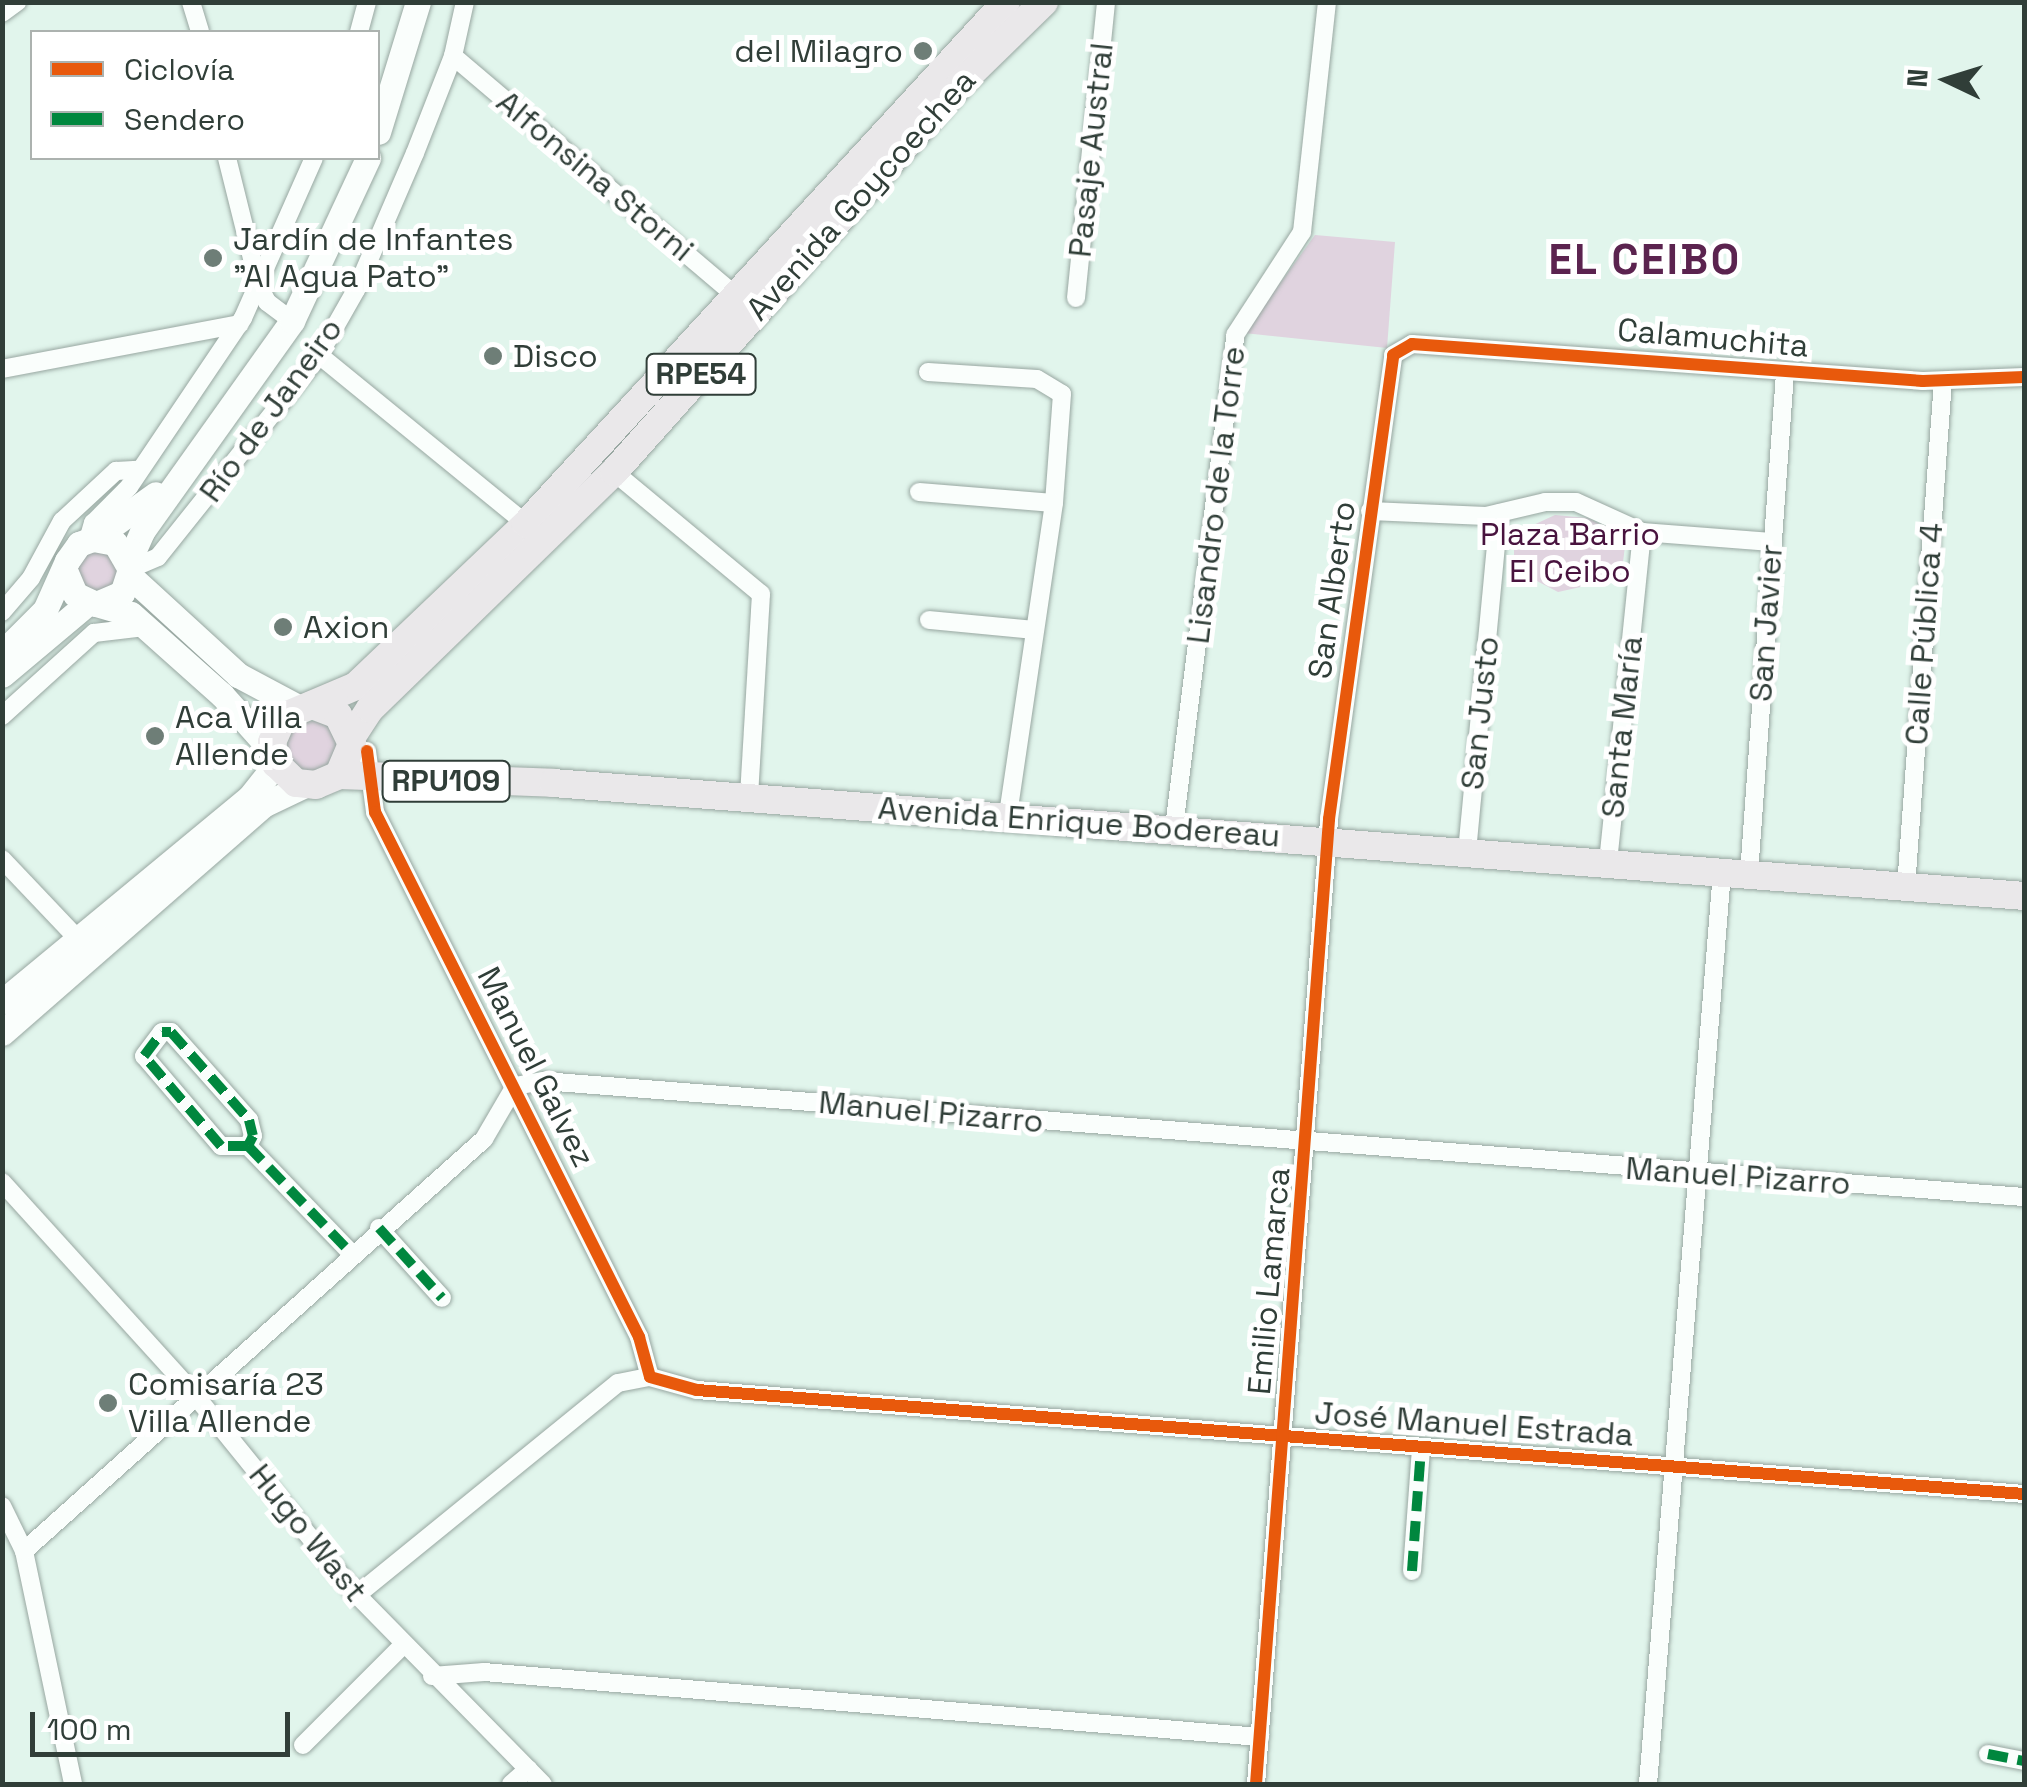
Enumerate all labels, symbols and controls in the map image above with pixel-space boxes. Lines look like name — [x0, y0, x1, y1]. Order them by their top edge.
legend — [30, 30, 380, 160]
north arrow — [1897, 30, 1997, 130]
place label: del Milagro — [734, 32, 903, 70]
marker: del Milagro — [912, 40, 934, 62]
street label: Pasaje Austral — [1061, 41, 1121, 259]
text: Ciclovía — [124, 50, 235, 89]
street label: Avenida Goycoechea — [738, 62, 984, 328]
text: N — [1898, 67, 1936, 89]
street label: Alfonsina Storni — [489, 83, 701, 269]
text: Sendero — [124, 100, 245, 139]
place label: Jardín de Infantes "Al Agua Pato" — [233, 221, 513, 296]
district label: EL CEIBO — [1548, 235, 1742, 285]
marker: Jardín de Infantes "Al Agua Pato" — [202, 247, 224, 269]
street label: Río de Janeiro — [191, 311, 351, 509]
street label: Calamuchita — [1616, 311, 1810, 365]
place label: Disco — [513, 337, 598, 375]
street label: Lisandro de la Torre — [1179, 344, 1253, 646]
marker: Disco — [482, 345, 504, 367]
road number: RPE54 — [644, 349, 758, 399]
street label: San Alberto — [1301, 499, 1363, 681]
park label: Plaza Barrio El Ceibo — [1480, 516, 1660, 591]
street label: Calle Pública 4 — [1897, 522, 1951, 746]
street label: San Javier — [1741, 543, 1791, 703]
place label: Axion — [303, 608, 389, 646]
marker: Axion — [272, 616, 294, 638]
street label: San Justo — [1453, 634, 1507, 792]
street label: Santa María — [1593, 634, 1651, 820]
place label: Aca Villa Allende — [175, 699, 303, 774]
marker: Aca Villa Allende — [144, 725, 166, 747]
road number: RPU109 — [381, 756, 511, 806]
street label: Avenida Enrique Bodereau — [877, 789, 1281, 855]
street label: Manuel Galvez — [469, 961, 603, 1173]
street label: Manuel Pizarro — [817, 1083, 1045, 1141]
street label: Manuel Pizarro — [1624, 1149, 1852, 1203]
street label: Emilio Lamarca — [1240, 1166, 1298, 1396]
place label: Comisaría 23 Villa Allende — [128, 1366, 324, 1441]
marker: Comisaría 23 Villa Allende — [97, 1392, 119, 1414]
street label: José Manuel Estrada — [1313, 1394, 1635, 1454]
street label: Hugo Wast — [241, 1456, 375, 1610]
scale bar — [35, 1692, 295, 1754]
text: 100 m — [47, 1710, 132, 1749]

